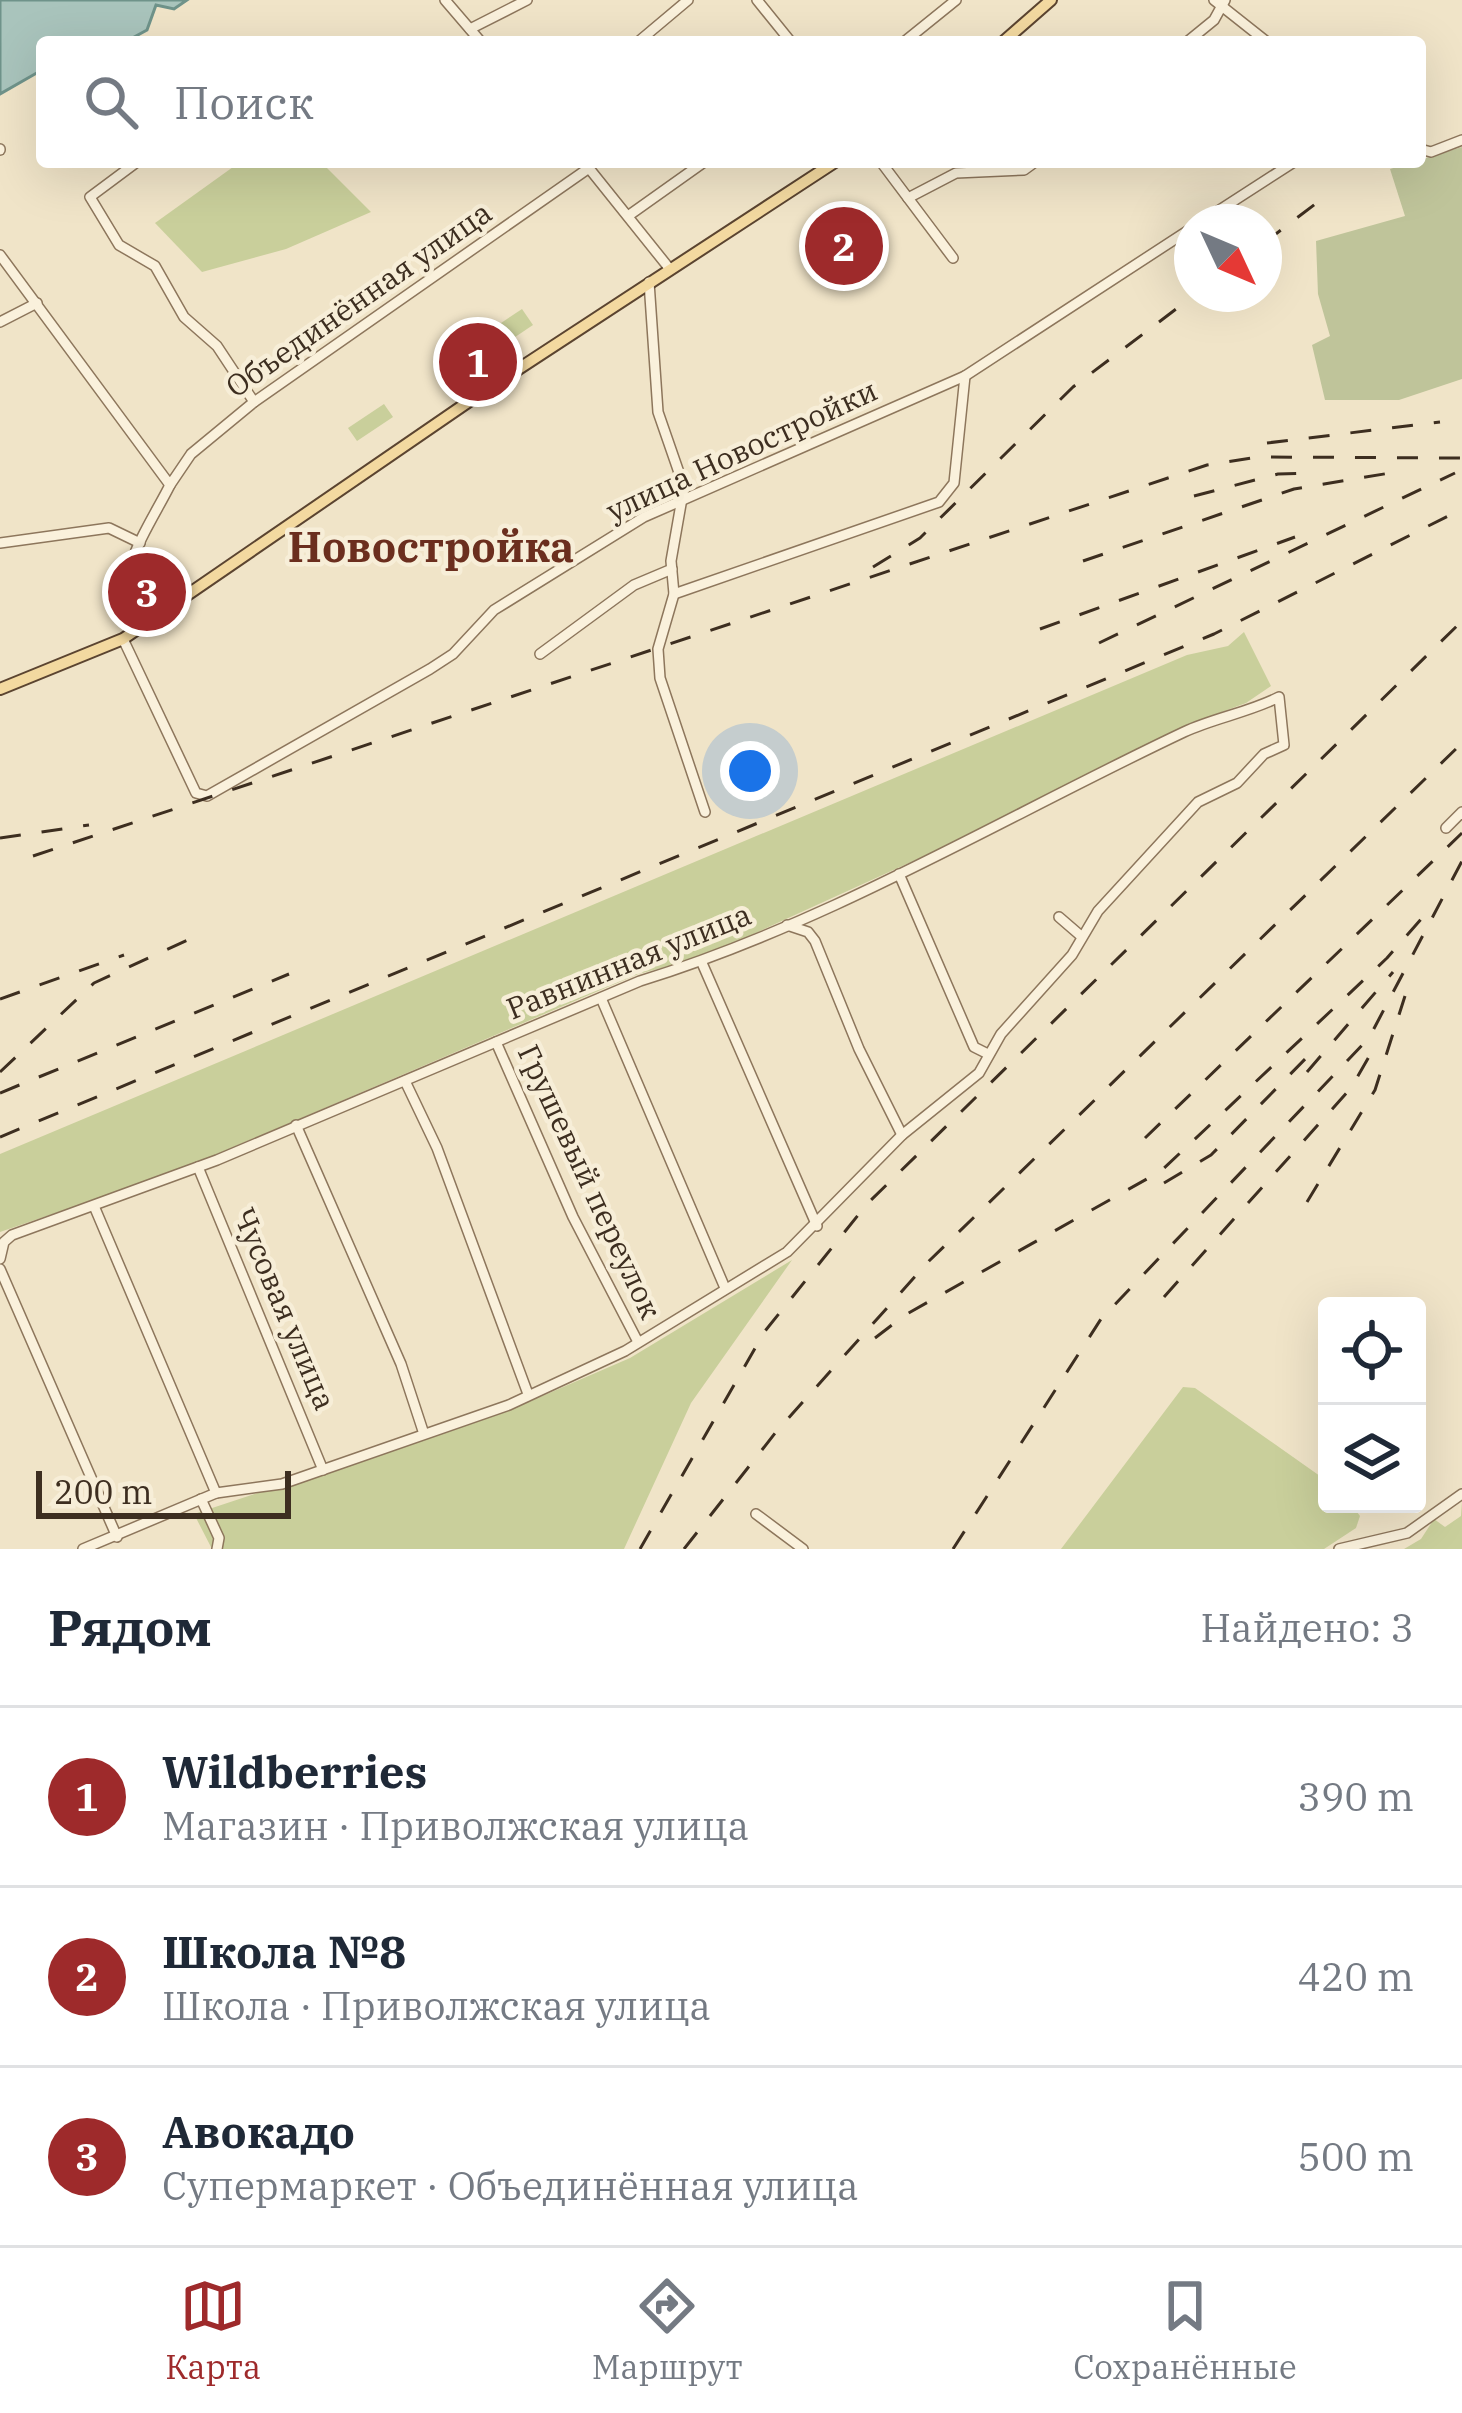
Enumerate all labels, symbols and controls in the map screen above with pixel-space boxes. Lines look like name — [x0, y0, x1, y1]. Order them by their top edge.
search box — [36, 36, 1426, 168]
icon: search — [78, 69, 144, 135]
text: Поиск — [174, 73, 314, 131]
street label: Объединённая улица — [217, 192, 499, 405]
pin: 2 — [805, 201, 883, 291]
north arrow — [1174, 204, 1282, 312]
pin: 1 — [439, 317, 517, 407]
street label: улица Новостройки — [600, 370, 883, 530]
district label: Новостройка — [288, 519, 574, 574]
pin: 3 — [108, 547, 186, 637]
your location — [720, 741, 780, 801]
street label: Равнинная улица — [500, 894, 756, 1027]
street label: Грушевый переулок — [510, 1038, 671, 1325]
street label: Чусовая улица — [225, 1201, 345, 1415]
map controls — [1318, 1297, 1426, 1513]
button: locate — [1318, 1297, 1426, 1405]
button: layers — [1318, 1405, 1426, 1513]
scale bar — [36, 1465, 291, 1518]
text: 200 m — [54, 1470, 153, 1513]
text: Рядом — [48, 1594, 212, 1660]
text: Найдено: 3 — [1201, 1602, 1414, 1653]
text: Wildberries — [162, 1742, 427, 1800]
text: 1 — [75, 1771, 99, 1822]
text: 390 m — [1298, 1771, 1414, 1822]
text: Магазин · Приволжская улица — [162, 1800, 749, 1851]
text: Школа №8 — [162, 1922, 406, 1980]
text: 2 — [75, 1951, 99, 2002]
text: 420 m — [1298, 1951, 1414, 2002]
text: Школа · Приволжская улица — [162, 1980, 711, 2031]
text: Авокадо — [162, 2102, 355, 2160]
text: 3 — [75, 2131, 99, 2182]
text: 500 m — [1298, 2131, 1414, 2182]
text: Супермаркет · Объединённая улица — [162, 2160, 859, 2211]
tab: Карта — [165, 2273, 261, 2388]
tab: Маршрут — [592, 2273, 743, 2388]
tab: Сохранённые — [1073, 2273, 1297, 2388]

